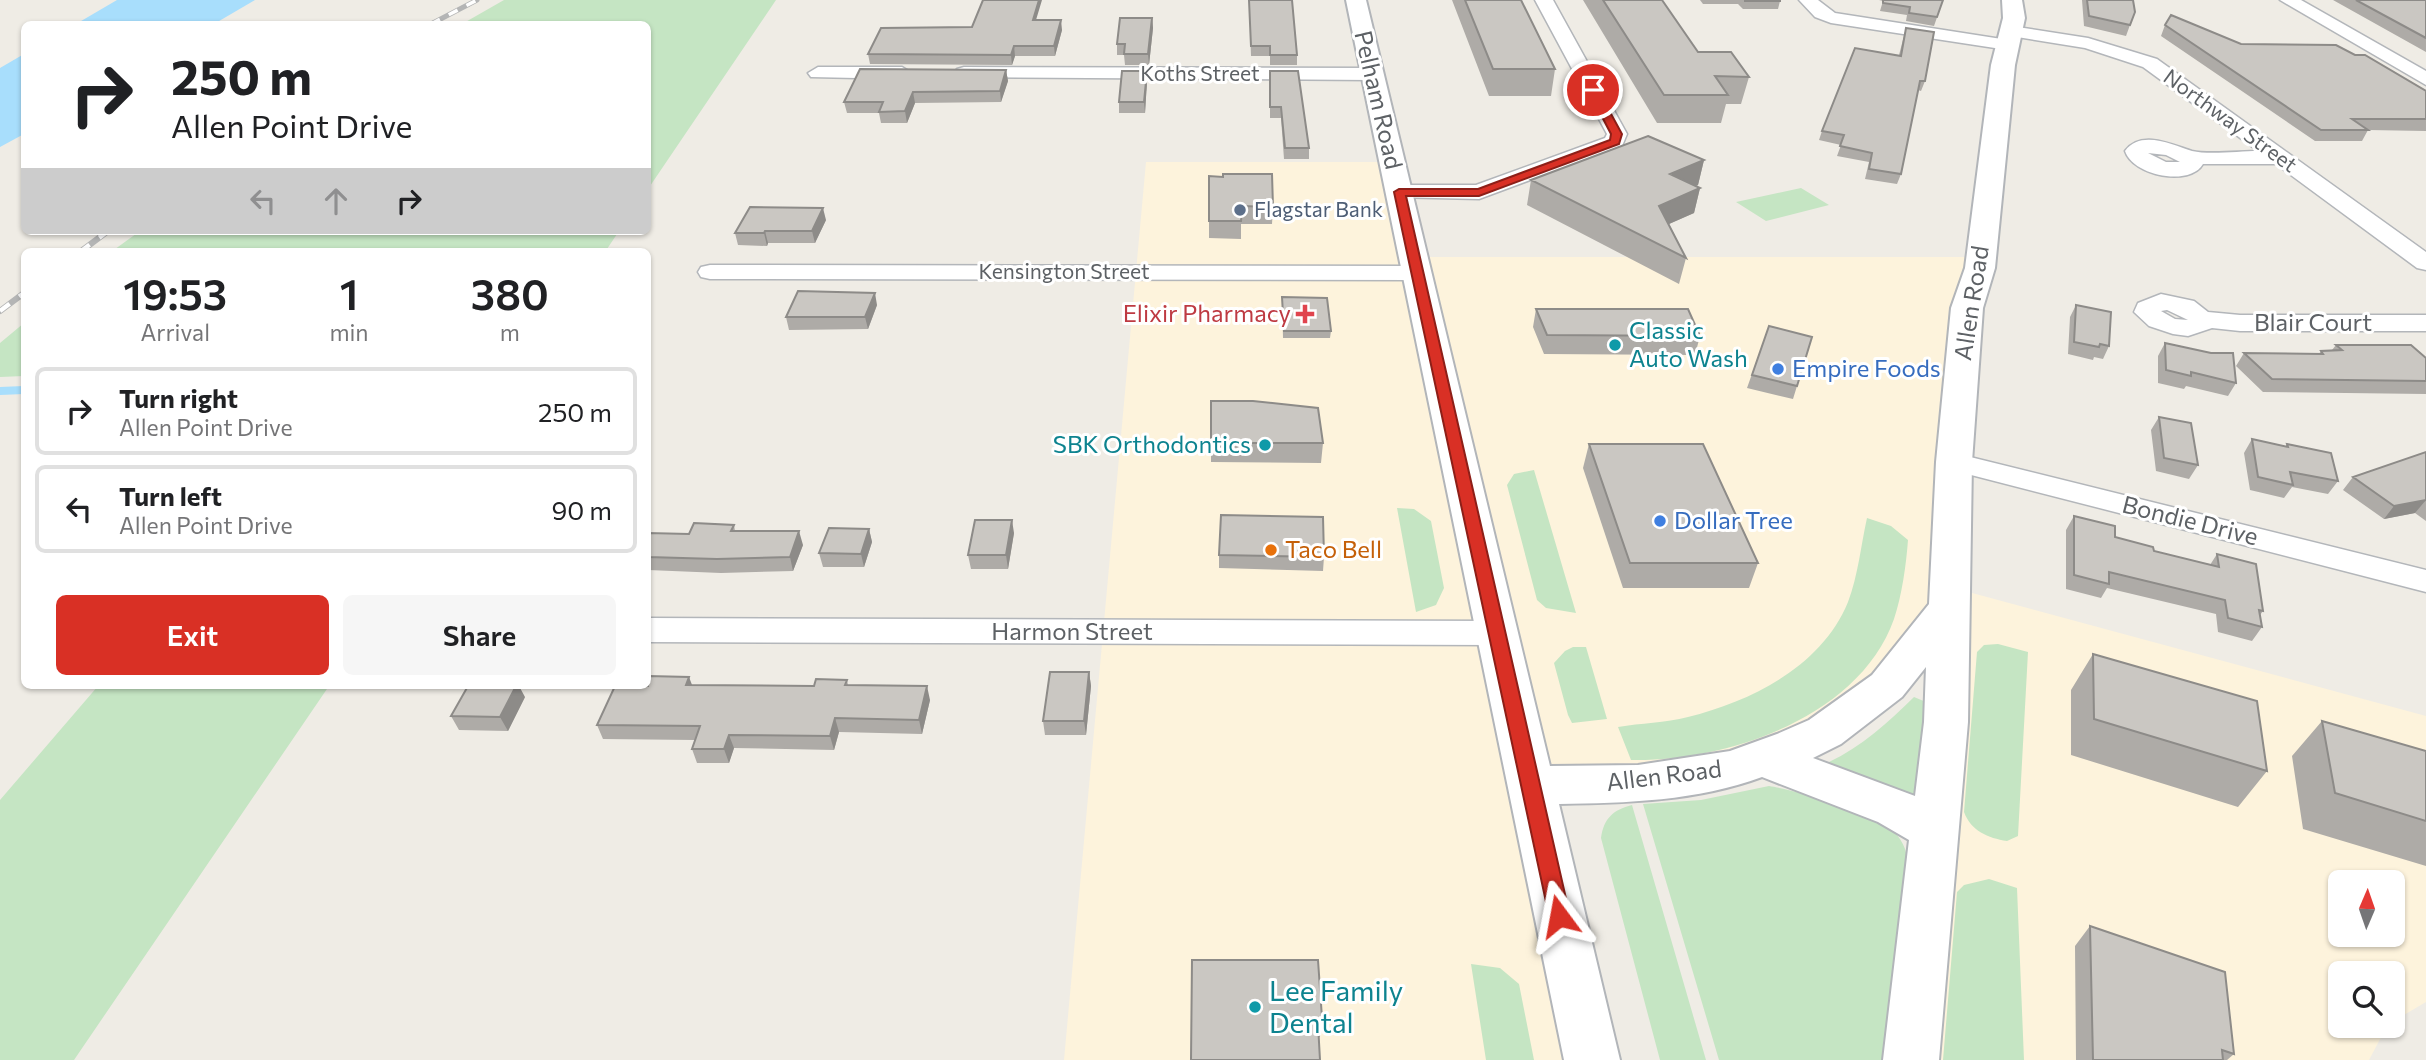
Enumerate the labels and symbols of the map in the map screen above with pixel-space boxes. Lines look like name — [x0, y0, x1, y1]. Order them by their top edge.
street label: Pelham Road — [1349, 28, 1409, 172]
street label: Koths Street — [1140, 60, 1260, 85]
pin — [1563, 60, 1623, 120]
street label: Northway Street — [2159, 63, 2302, 177]
place label: Flagstar Bank — [1254, 196, 1383, 221]
marker: Flagstar Bank — [1232, 202, 1248, 218]
street label: Allen Road — [1947, 243, 1994, 362]
street label: Kensington Street — [978, 258, 1150, 283]
place label: Elixir Pharmacy — [1123, 298, 1291, 327]
marker: Elixir Pharmacy — [1297, 306, 1313, 322]
street label: Blair Court — [2254, 307, 2372, 336]
place label: Classic Auto Wash — [1629, 315, 1748, 372]
marker: Classic Auto Wash — [1607, 337, 1623, 353]
place label: Empire Foods — [1792, 353, 1941, 382]
marker: Empire Foods — [1770, 361, 1786, 377]
place label: SBK Orthodontics — [1053, 429, 1251, 458]
marker: SBK Orthodontics — [1257, 437, 1273, 453]
street label: Bondie Drive — [2119, 489, 2261, 550]
place label: Dollar Tree — [1674, 505, 1793, 534]
marker: Dollar Tree — [1652, 513, 1668, 529]
place label: Taco Bell — [1285, 534, 1382, 563]
marker: Taco Bell — [1263, 542, 1279, 558]
street label: Harmon Street — [991, 616, 1153, 645]
street label: Allen Road — [1605, 753, 1723, 796]
north arrow — [2328, 870, 2404, 947]
position arrow — [1522, 879, 1596, 953]
place label: Lee Family Dental — [1269, 973, 1403, 1039]
marker: Lee Family Dental — [1247, 999, 1263, 1015]

